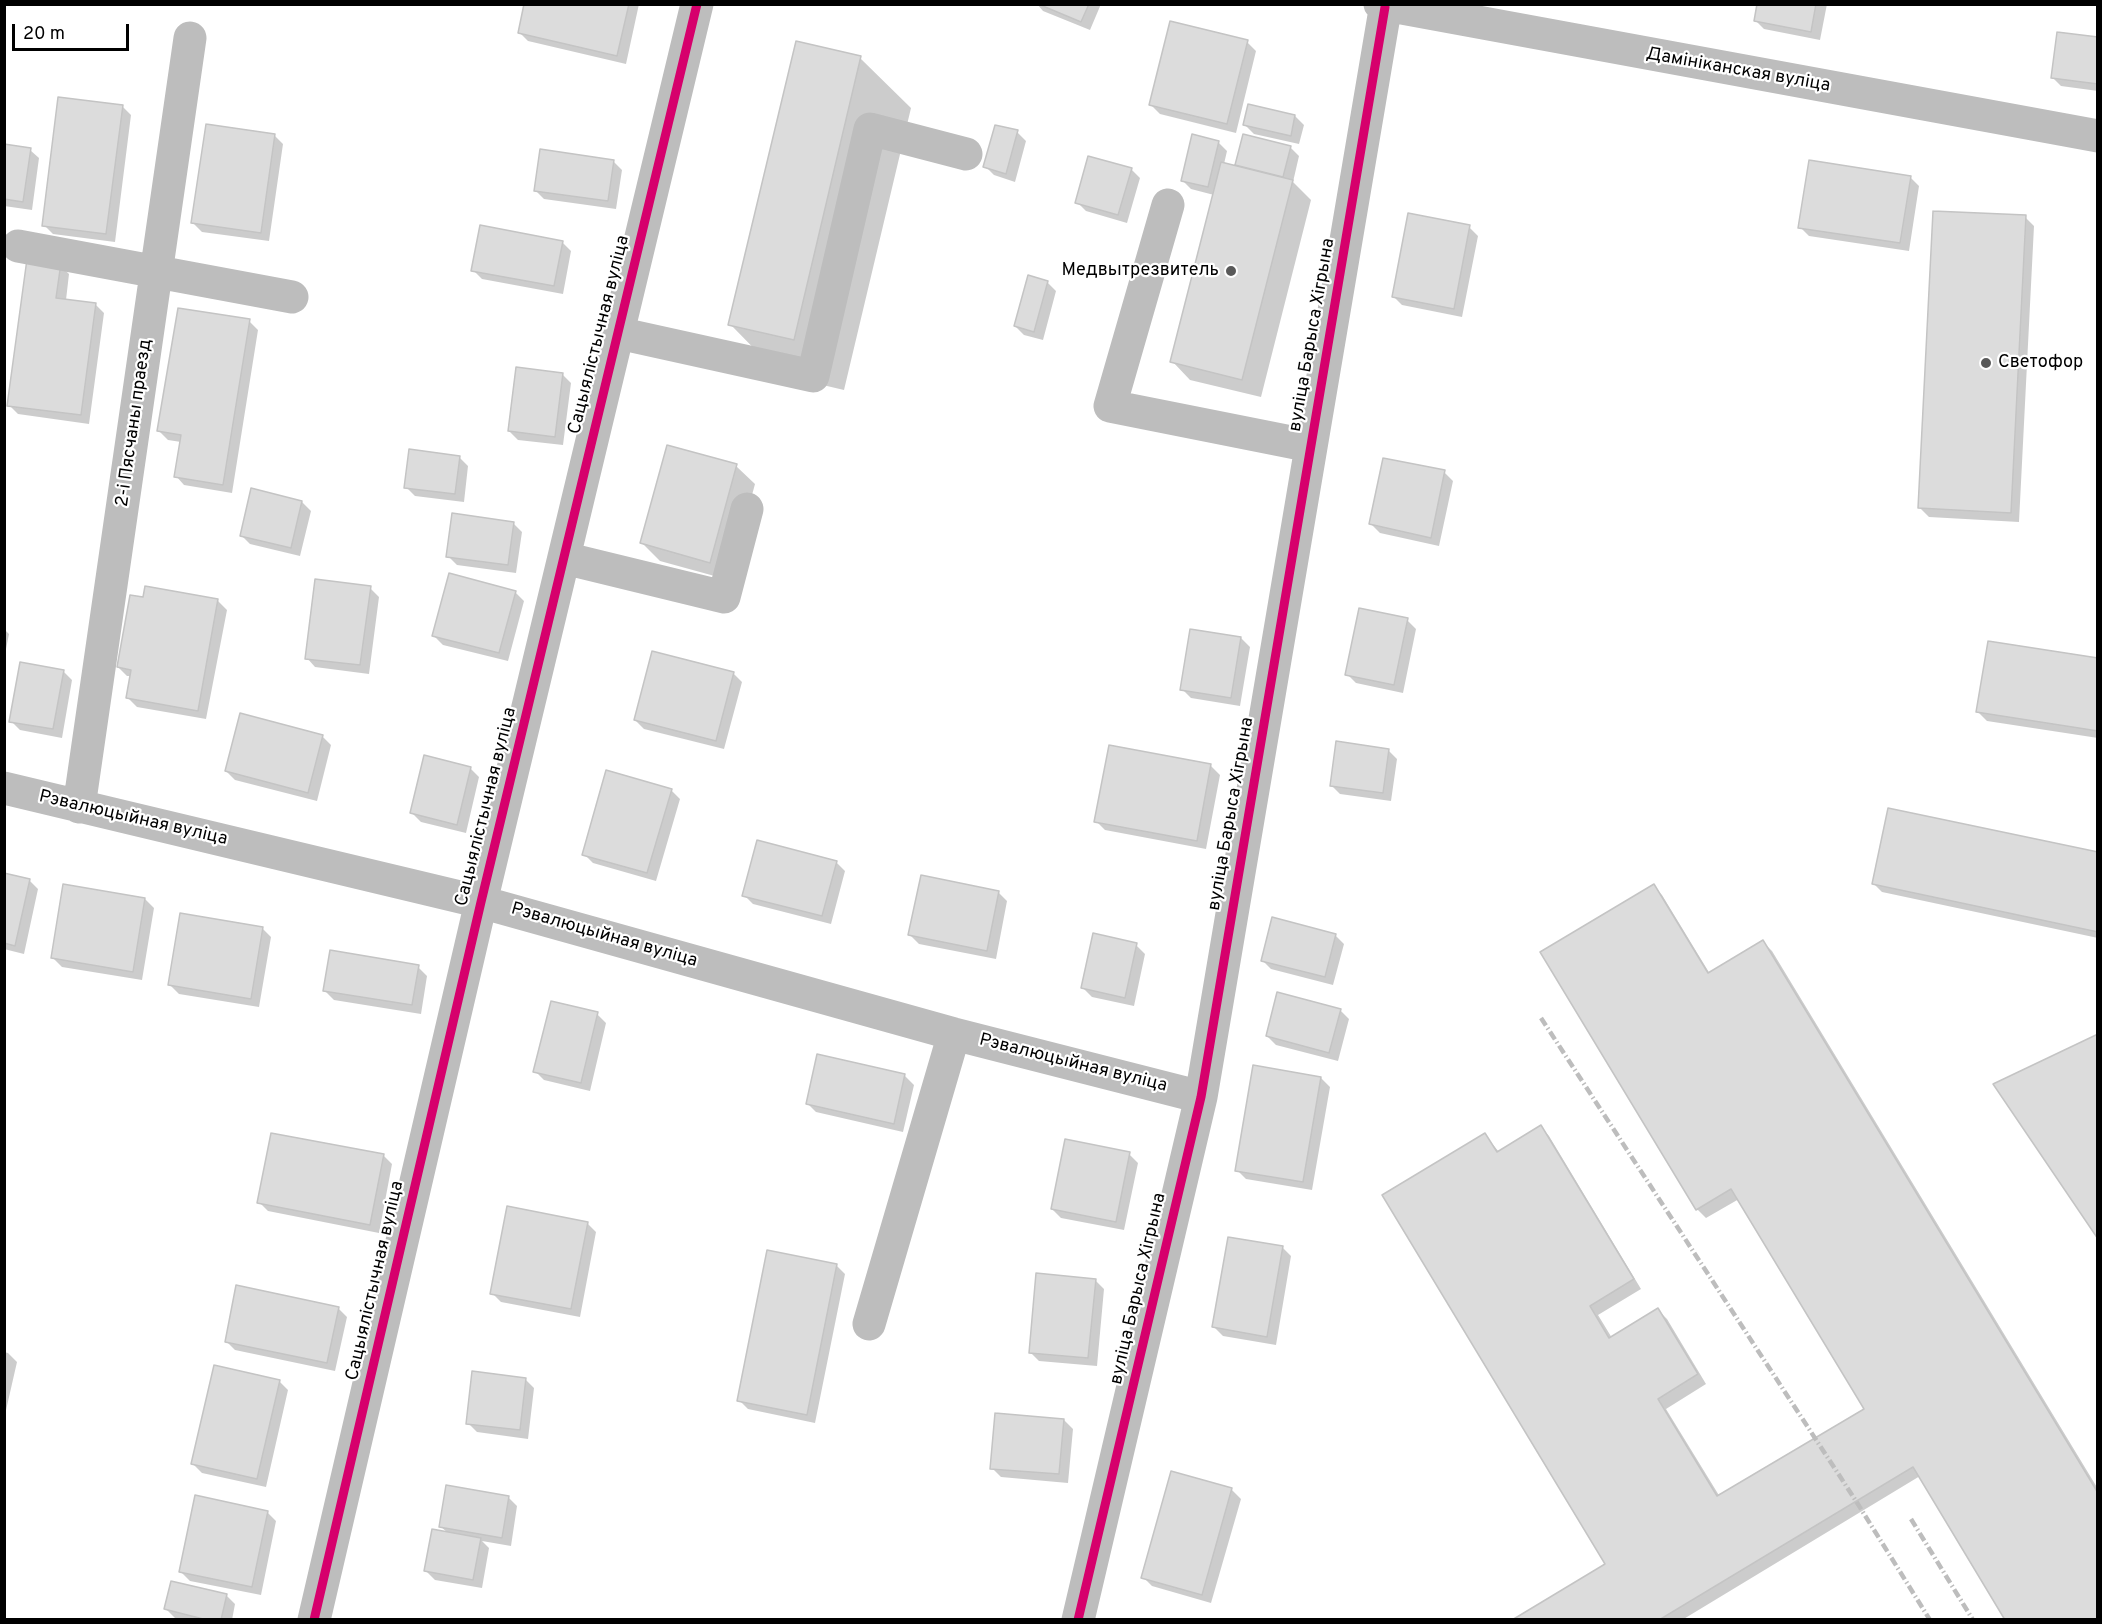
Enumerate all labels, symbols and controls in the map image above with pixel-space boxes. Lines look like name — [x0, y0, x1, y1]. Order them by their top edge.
scale bar — [15, 12, 132, 50]
text: 20 m — [23, 23, 65, 46]
street label: Дамініканская вуліца — [1644, 44, 1832, 98]
street label: Сацыялістычная вуліца — [565, 233, 635, 437]
street label: вуліца Барыса Хігрына — [1285, 237, 1341, 433]
place label: Медвытрезвитель — [1061, 260, 1219, 282]
marker: Медвытрезвитель — [1224, 264, 1238, 278]
street label: 2-і Пясчаны праезд — [113, 338, 157, 508]
place label: Светофор — [1998, 352, 2083, 374]
marker: Светофор — [1979, 356, 1993, 370]
street label: Сацыялістычная вуліца — [452, 705, 522, 909]
street label: вуліца Барыса Хігрына — [1204, 716, 1260, 912]
street label: Рэвалюцыйная вуліца — [37, 787, 229, 851]
street label: Рэвалюцыйная вуліца — [508, 899, 700, 973]
street label: Рэвалюцыйная вуліца — [977, 1030, 1169, 1098]
street label: Сацыялістычная вуліца — [342, 1179, 410, 1383]
street label: вуліца Барыса Хігрына — [1106, 1191, 1172, 1387]

